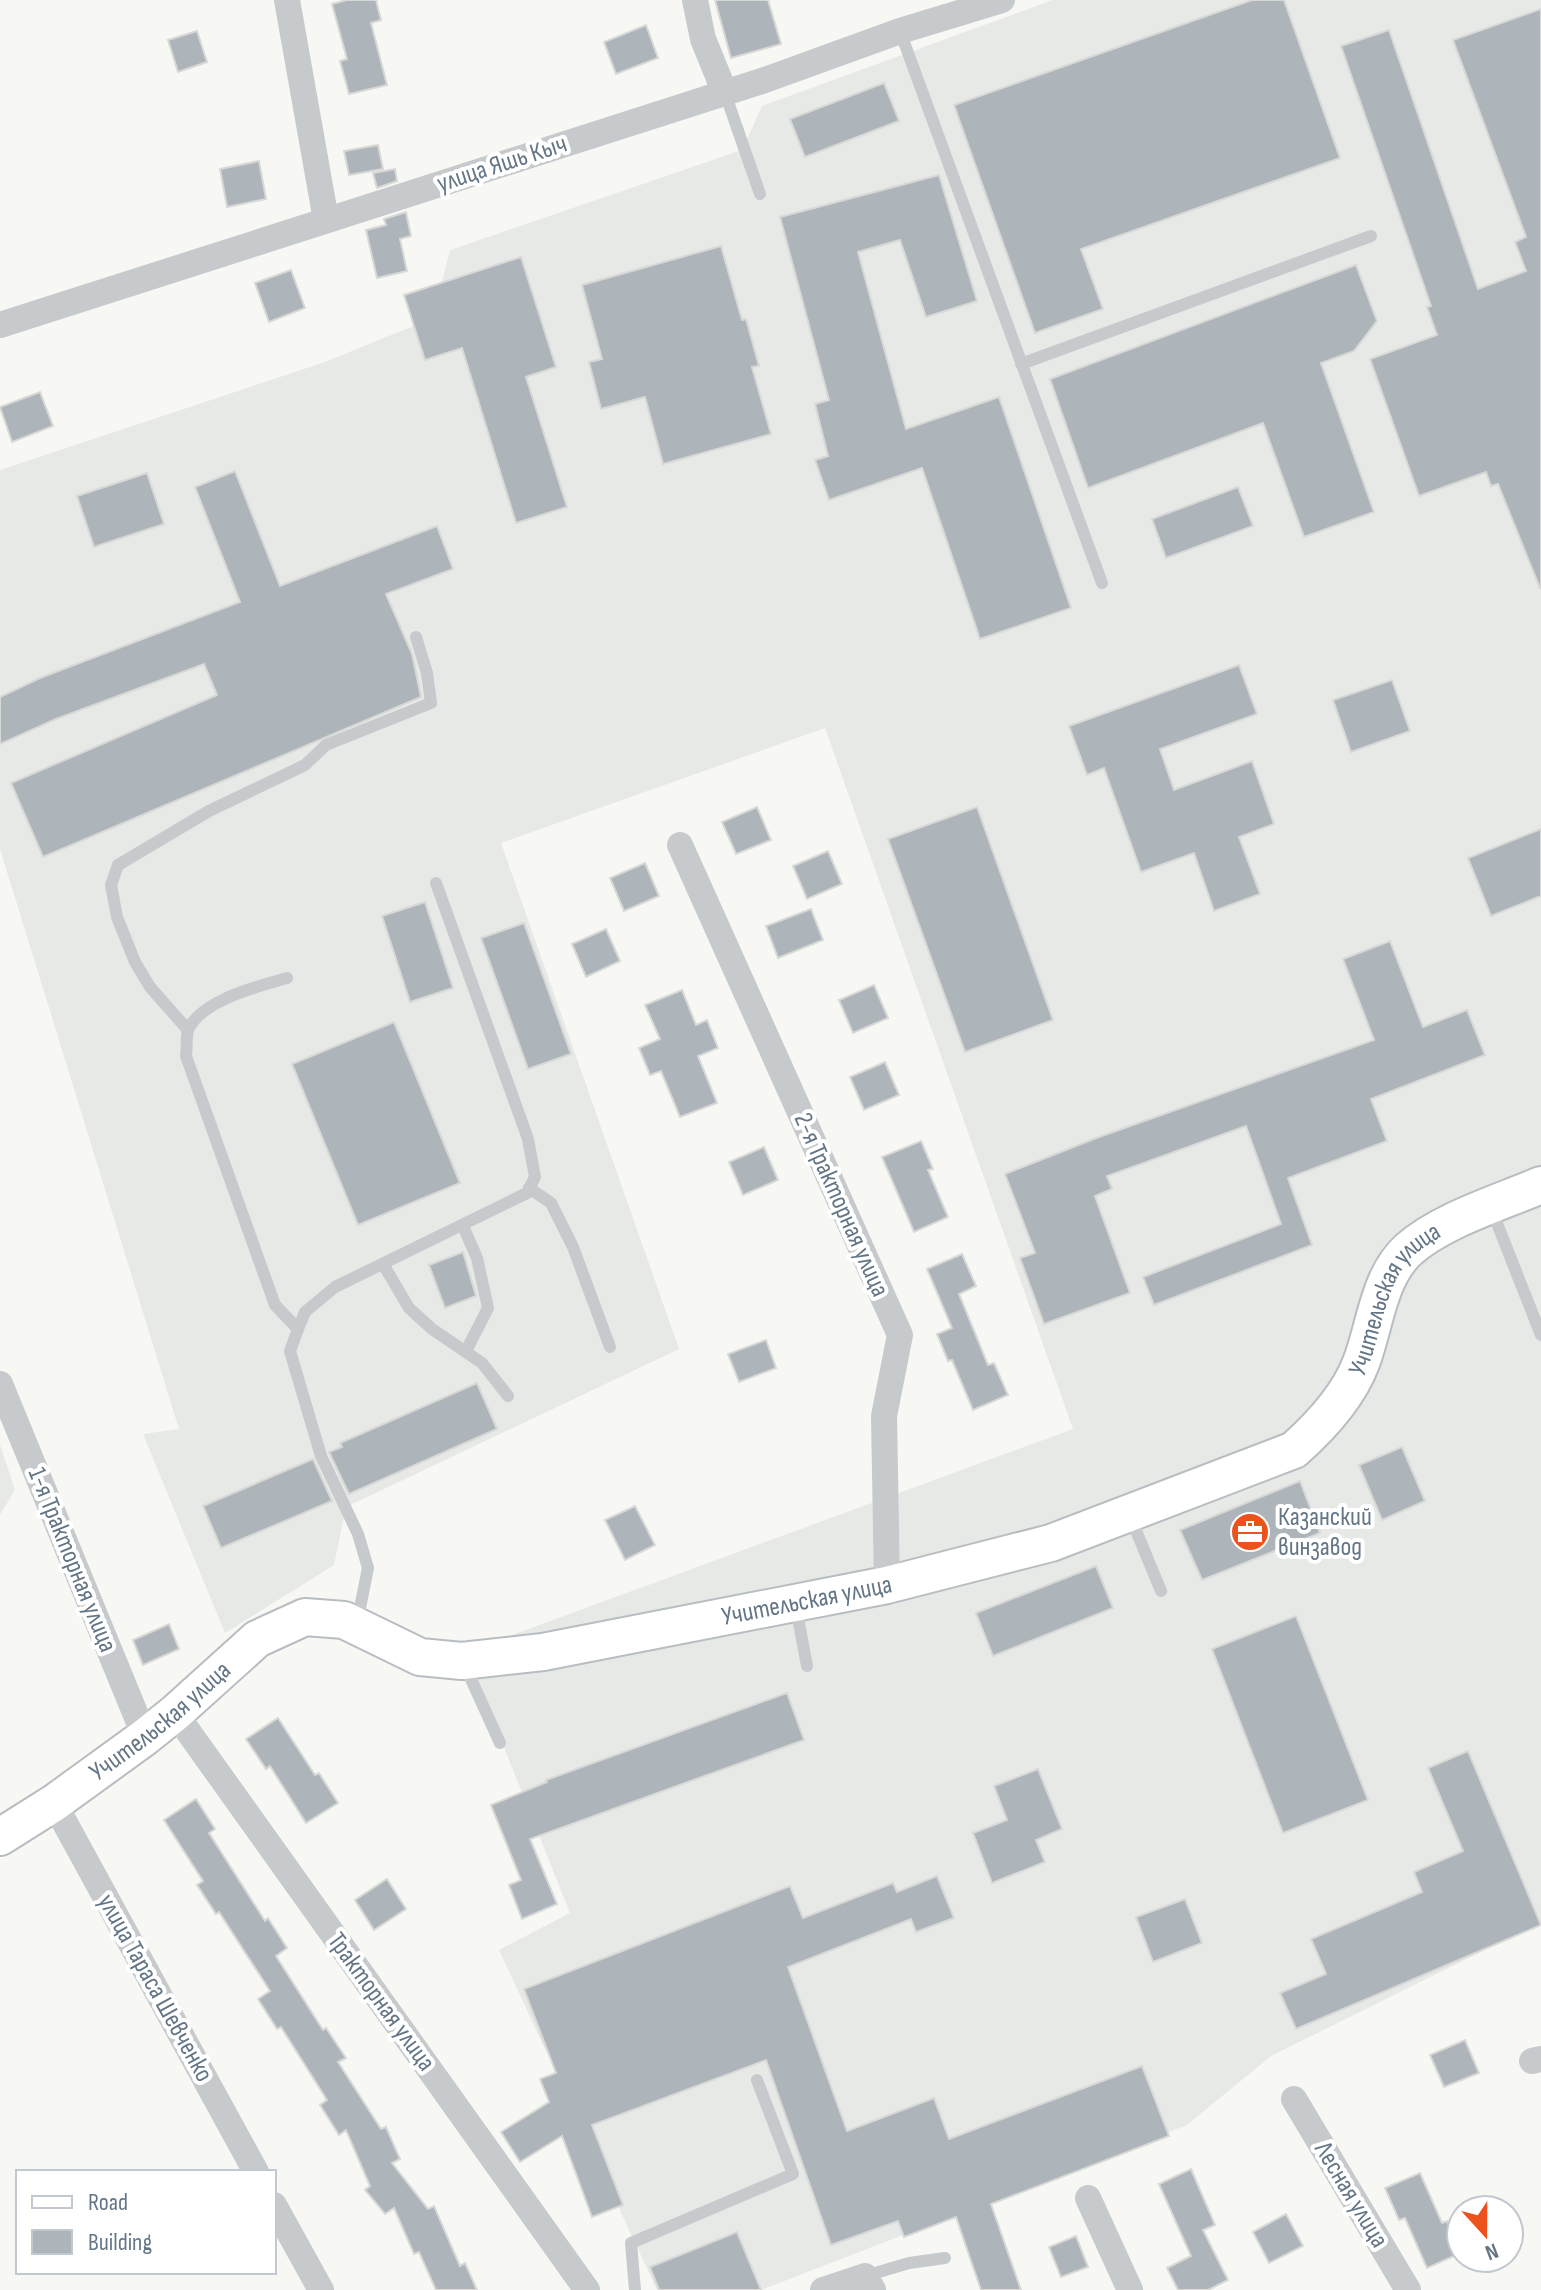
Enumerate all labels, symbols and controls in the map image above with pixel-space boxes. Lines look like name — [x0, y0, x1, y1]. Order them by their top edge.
street label: улица Яшь Кыч — [433, 128, 571, 200]
street label: 2-я Тракторная улица — [787, 1108, 895, 1302]
street label: Учительская улица — [1342, 1216, 1446, 1381]
street label: 1-я Тракторная улица — [21, 1463, 123, 1657]
place label: Казанский винзавод — [1278, 1502, 1372, 1563]
office icon: Казанский винзавод — [1229, 1511, 1271, 1553]
street label: Учительская улица — [719, 1569, 895, 1632]
street label: Учительская улица — [84, 1655, 237, 1787]
street label: улица Тараса Шевченко — [91, 1889, 219, 2087]
street label: Тракторная улица — [320, 1927, 442, 2077]
street label: Лесная улица — [1307, 2136, 1395, 2254]
legend — [16, 2170, 276, 2274]
text: Road — [88, 2188, 128, 2217]
north arrow — [1445, 2194, 1525, 2274]
text: Building — [88, 2228, 152, 2257]
text: N — [1481, 2237, 1502, 2266]

